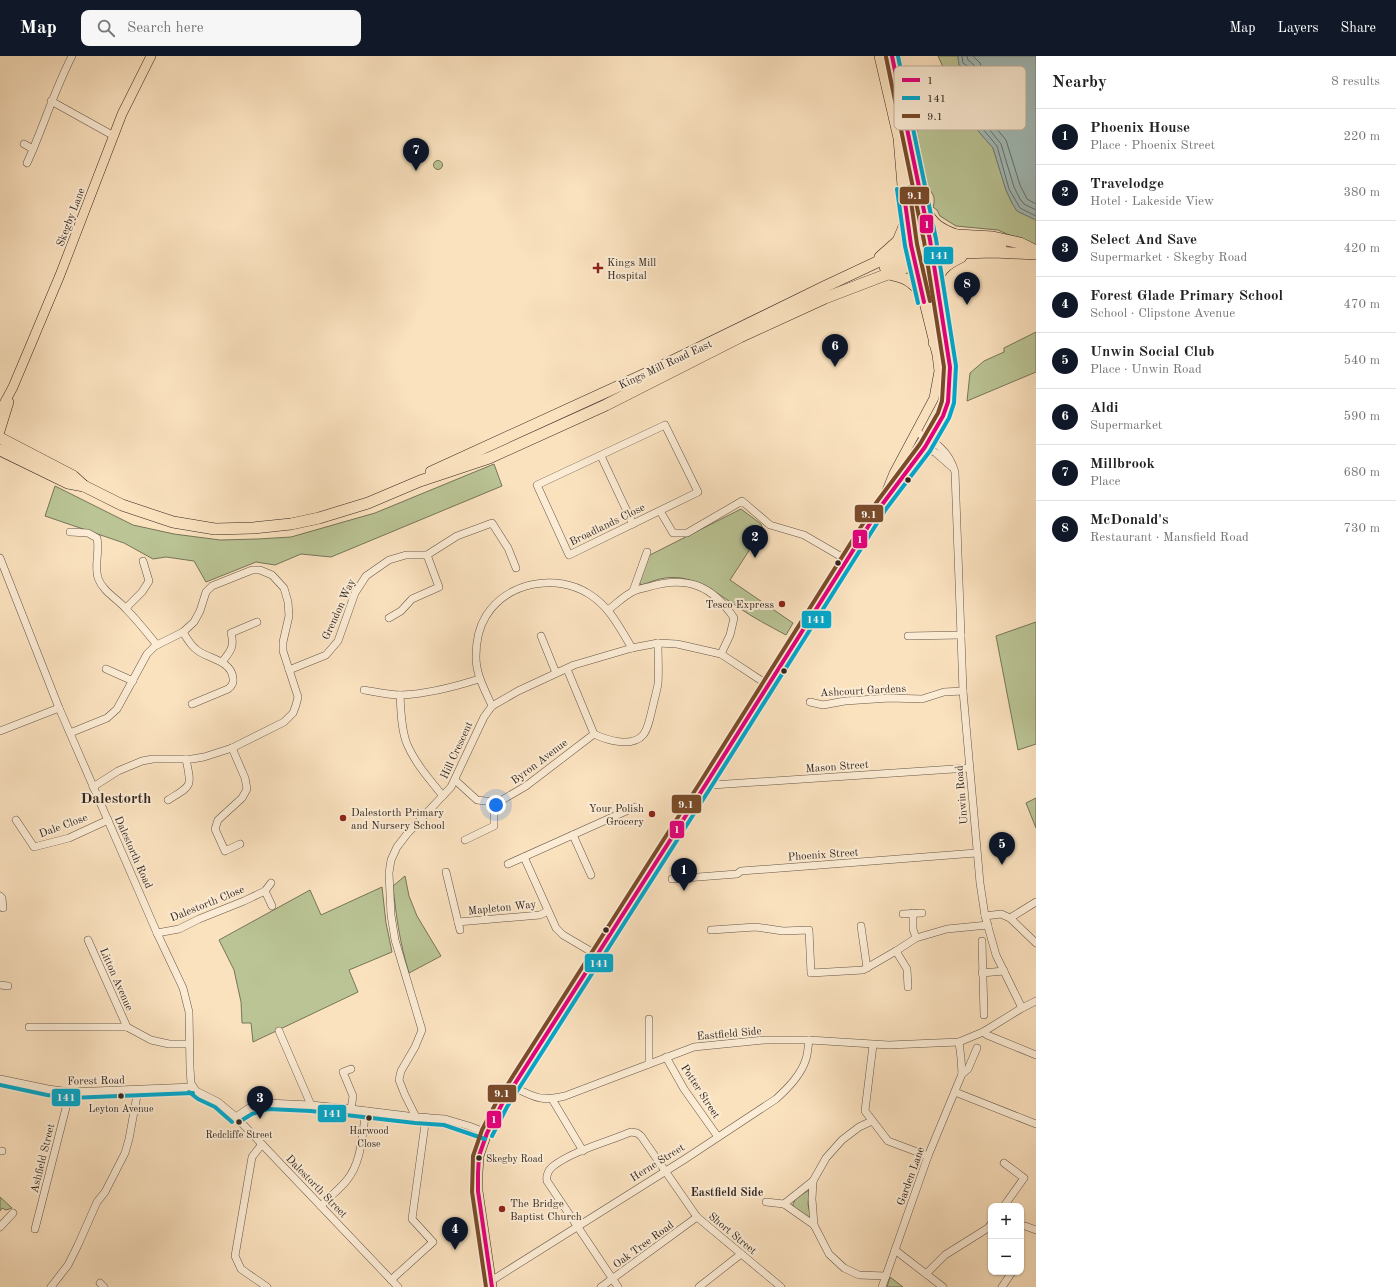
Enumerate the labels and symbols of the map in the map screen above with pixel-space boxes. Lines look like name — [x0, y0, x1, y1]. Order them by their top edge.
legend — [894, 66, 1026, 130]
text: 1 — [927, 76, 933, 87]
text: 141 — [927, 94, 946, 105]
text: 9.1 — [927, 112, 943, 123]
pin: 7 — [403, 138, 429, 171]
line badge: 9.1 — [899, 186, 930, 205]
street label: Skegby Lane — [55, 187, 88, 248]
text: 9.1 — [907, 191, 923, 202]
line badge: 1 — [919, 214, 934, 234]
text: 1 — [924, 220, 930, 231]
line badge: 141 — [923, 246, 954, 265]
text: 141 — [929, 251, 949, 262]
place label: Kings Mill Hospital — [607, 258, 656, 282]
marker: Kings Mill Hospital — [592, 262, 604, 274]
pin: 8 — [954, 272, 980, 305]
pin: 6 — [822, 334, 848, 367]
street label: Kings Mill Road East — [617, 339, 714, 392]
unlabelled marker — [903, 475, 913, 485]
street label: Broadlands Close — [568, 502, 647, 548]
line badge: 9.1 — [854, 504, 884, 523]
text: 9.1 — [861, 510, 877, 521]
pin: 2 — [742, 525, 768, 558]
line badge: 1 — [852, 529, 868, 549]
text: 1 — [857, 535, 863, 546]
unlabelled marker — [833, 558, 843, 568]
street label: Grendon Way — [321, 577, 358, 642]
marker: Tesco Express — [777, 599, 787, 609]
place label: Tesco Express — [706, 600, 774, 611]
line badge: 141 — [801, 610, 832, 629]
text: 141 — [806, 615, 826, 626]
unlabelled marker — [779, 666, 789, 676]
street label: Ashcourt Gardens — [820, 684, 907, 699]
street label: Hill Crescent — [439, 720, 476, 781]
street label: Byron Avenue — [510, 738, 570, 787]
street label: Mason Street — [805, 760, 869, 775]
street label: Unwin Road — [954, 764, 971, 825]
district label: Dalestorth — [81, 792, 151, 807]
line badge: 9.1 — [671, 794, 702, 814]
your location — [486, 795, 506, 815]
text: 9.1 — [678, 800, 694, 811]
place label: Your Polish Grocery — [589, 804, 644, 828]
place label: Dalestorth Primary and Nursery School — [351, 808, 445, 832]
marker: Your Polish Grocery — [647, 809, 657, 819]
street label: Dale Close — [38, 813, 89, 840]
marker: Dalestorth Primary and Nursery School — [338, 813, 348, 823]
street label: Dalestorth Road — [112, 815, 154, 891]
line badge: 1 — [669, 820, 685, 839]
text: 1 — [674, 825, 680, 836]
pin: 5 — [989, 832, 1015, 865]
street label: Phoenix Street — [787, 848, 859, 863]
pin: 1 — [671, 858, 697, 891]
street label: Dalestorth Close — [169, 884, 246, 924]
street label: Mapleton Way — [467, 899, 537, 918]
unlabelled marker — [601, 925, 611, 935]
street label: Litton Avenue — [97, 947, 134, 1013]
line badge: 141 — [584, 953, 614, 973]
text: 141 — [589, 959, 609, 970]
street label: Eastfield Side — [696, 1026, 762, 1043]
street label: Potter Street — [678, 1063, 721, 1121]
street label: Forest Road — [67, 1075, 125, 1088]
line badge: 9.1 — [487, 1084, 517, 1103]
pin: 3 — [247, 1086, 273, 1119]
line badge: 141 — [51, 1088, 81, 1107]
text: 9.1 — [494, 1089, 510, 1100]
marker: Leyton Avenue — [116, 1091, 126, 1101]
text: 141 — [56, 1093, 76, 1104]
place label: Leyton Avenue — [88, 1104, 154, 1114]
line badge: 141 — [317, 1104, 347, 1123]
text: 141 — [322, 1109, 342, 1120]
line badge: 1 — [486, 1110, 502, 1129]
marker: Harwood Close — [364, 1113, 374, 1123]
text: 1 — [491, 1115, 497, 1126]
marker: Redcliffe Street — [234, 1117, 244, 1127]
street label: Ashfield Street — [30, 1122, 57, 1194]
place label: Harwood Close — [349, 1126, 389, 1149]
place label: Redcliffe Street — [205, 1130, 273, 1140]
street label: Herne Street — [629, 1142, 687, 1184]
street label: Garden Lane — [896, 1146, 927, 1207]
street label: Dalestorth Street — [283, 1153, 349, 1221]
marker: Skegby Road — [474, 1153, 484, 1163]
place label: Skegby Road — [486, 1154, 543, 1164]
district label: Eastfield Side — [691, 1187, 764, 1199]
place label: The Bridge Baptist Church — [510, 1199, 582, 1223]
marker: The Bridge Baptist Church — [497, 1204, 507, 1214]
street label: Short Street — [706, 1211, 758, 1257]
pin: 4 — [442, 1217, 468, 1250]
street label: Oak Tree Road — [612, 1219, 676, 1271]

